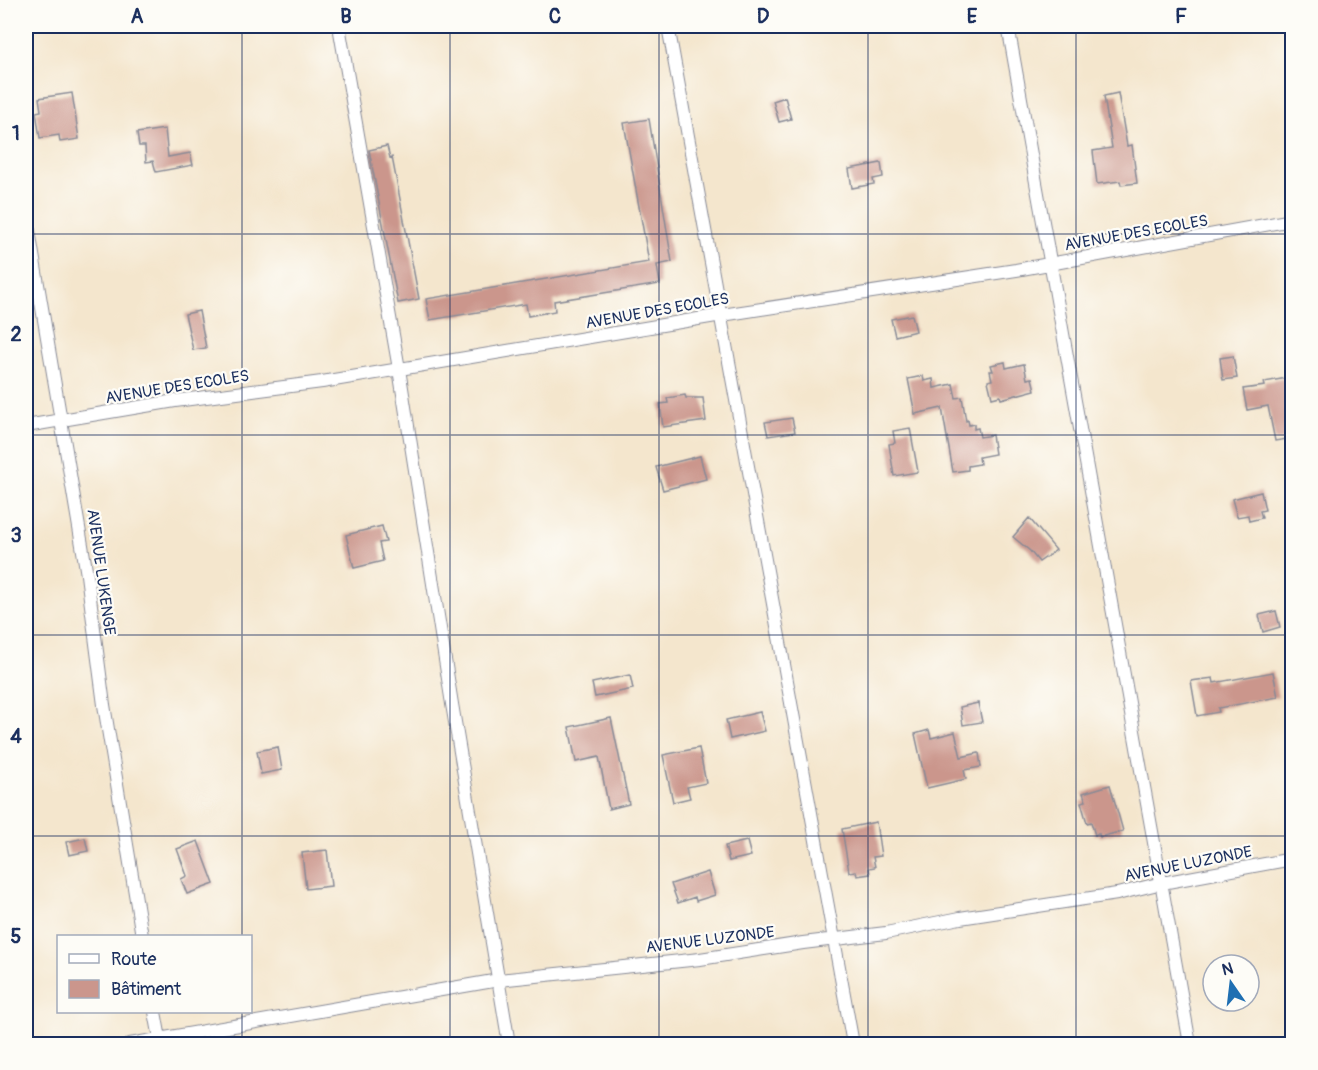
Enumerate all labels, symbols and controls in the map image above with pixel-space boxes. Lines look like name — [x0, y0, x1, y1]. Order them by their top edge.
text: A — [131, 4, 144, 29]
text: B — [340, 4, 352, 29]
text: C — [549, 4, 561, 29]
text: D — [757, 4, 770, 29]
text: E — [967, 4, 978, 29]
text: F — [1175, 4, 1187, 29]
text: 1 — [12, 121, 20, 146]
street label: AVENUE DES ECOLES — [1063, 211, 1209, 255]
street label: AVENUE DES ECOLES — [584, 289, 730, 333]
text: 2 — [10, 322, 22, 347]
street label: AVENUE DES ECOLES — [104, 366, 250, 408]
street label: AVENUE LUKENGE — [82, 508, 120, 637]
text: 3 — [10, 523, 22, 548]
text: 4 — [10, 724, 22, 749]
street label: AVENUE LUZONDE — [1123, 842, 1254, 886]
street label: AVENUE LUZONDE — [645, 922, 776, 958]
text: 5 — [11, 924, 22, 949]
legend — [57, 935, 252, 1013]
text: Route — [111, 948, 156, 971]
north arrow — [1201, 953, 1261, 1013]
text: N — [1220, 958, 1235, 980]
text: Bâtiment — [111, 978, 182, 1001]

